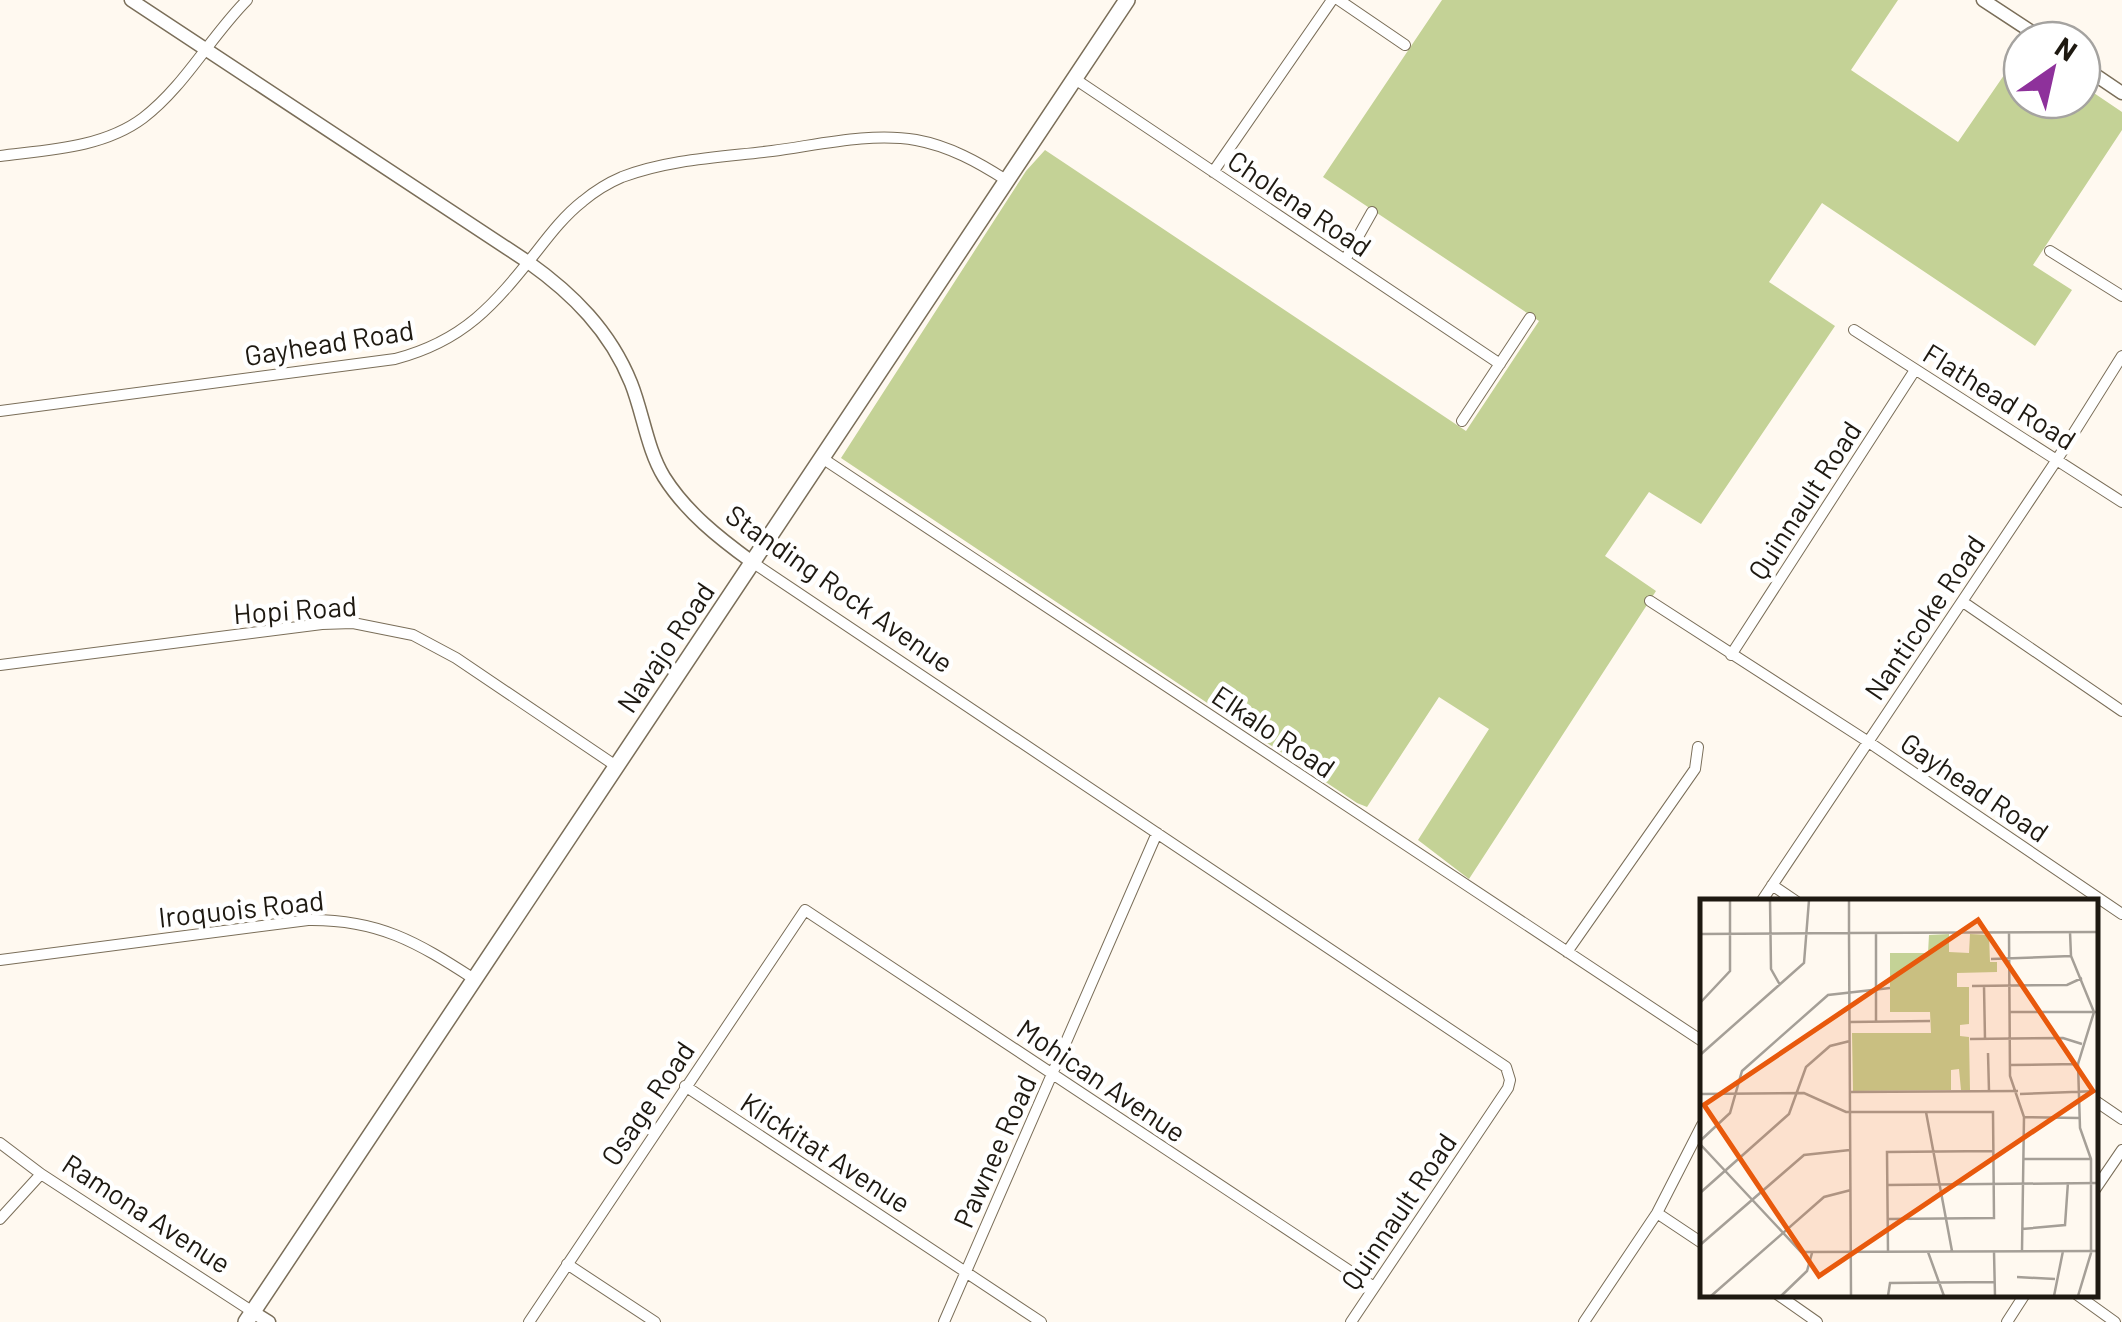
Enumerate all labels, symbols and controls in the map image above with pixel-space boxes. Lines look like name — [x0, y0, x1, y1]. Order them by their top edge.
north arrow — [2002, 20, 2102, 120]
text: N — [2049, 29, 2084, 68]
street label: Cholena Road — [1222, 143, 1378, 263]
street label: Gayhead Road — [242, 312, 416, 372]
street label: Flathead Road — [1917, 336, 2083, 456]
street label: Quinnault Road — [1740, 414, 1868, 586]
street label: Standing Rock Avenue — [720, 497, 960, 679]
street label: Nanticoke Road — [1856, 528, 1992, 706]
street label: Navajo Road — [609, 575, 721, 719]
street label: Hopi Road — [232, 588, 358, 630]
street label: Elkalo Road — [1206, 678, 1342, 784]
street label: Gayhead Road — [1895, 725, 2055, 849]
street label: Iroquois Road — [156, 882, 326, 934]
inset map — [1700, 899, 2097, 1297]
street label: Mohican Avenue — [1011, 1011, 1193, 1149]
street label: Osage Road — [593, 1034, 701, 1172]
street label: Pawnee Road — [945, 1070, 1043, 1232]
street label: Klickitat Avenue — [735, 1084, 917, 1220]
street label: Quinnault Road — [1333, 1126, 1463, 1296]
street label: Ramona Avenue — [57, 1146, 237, 1280]

